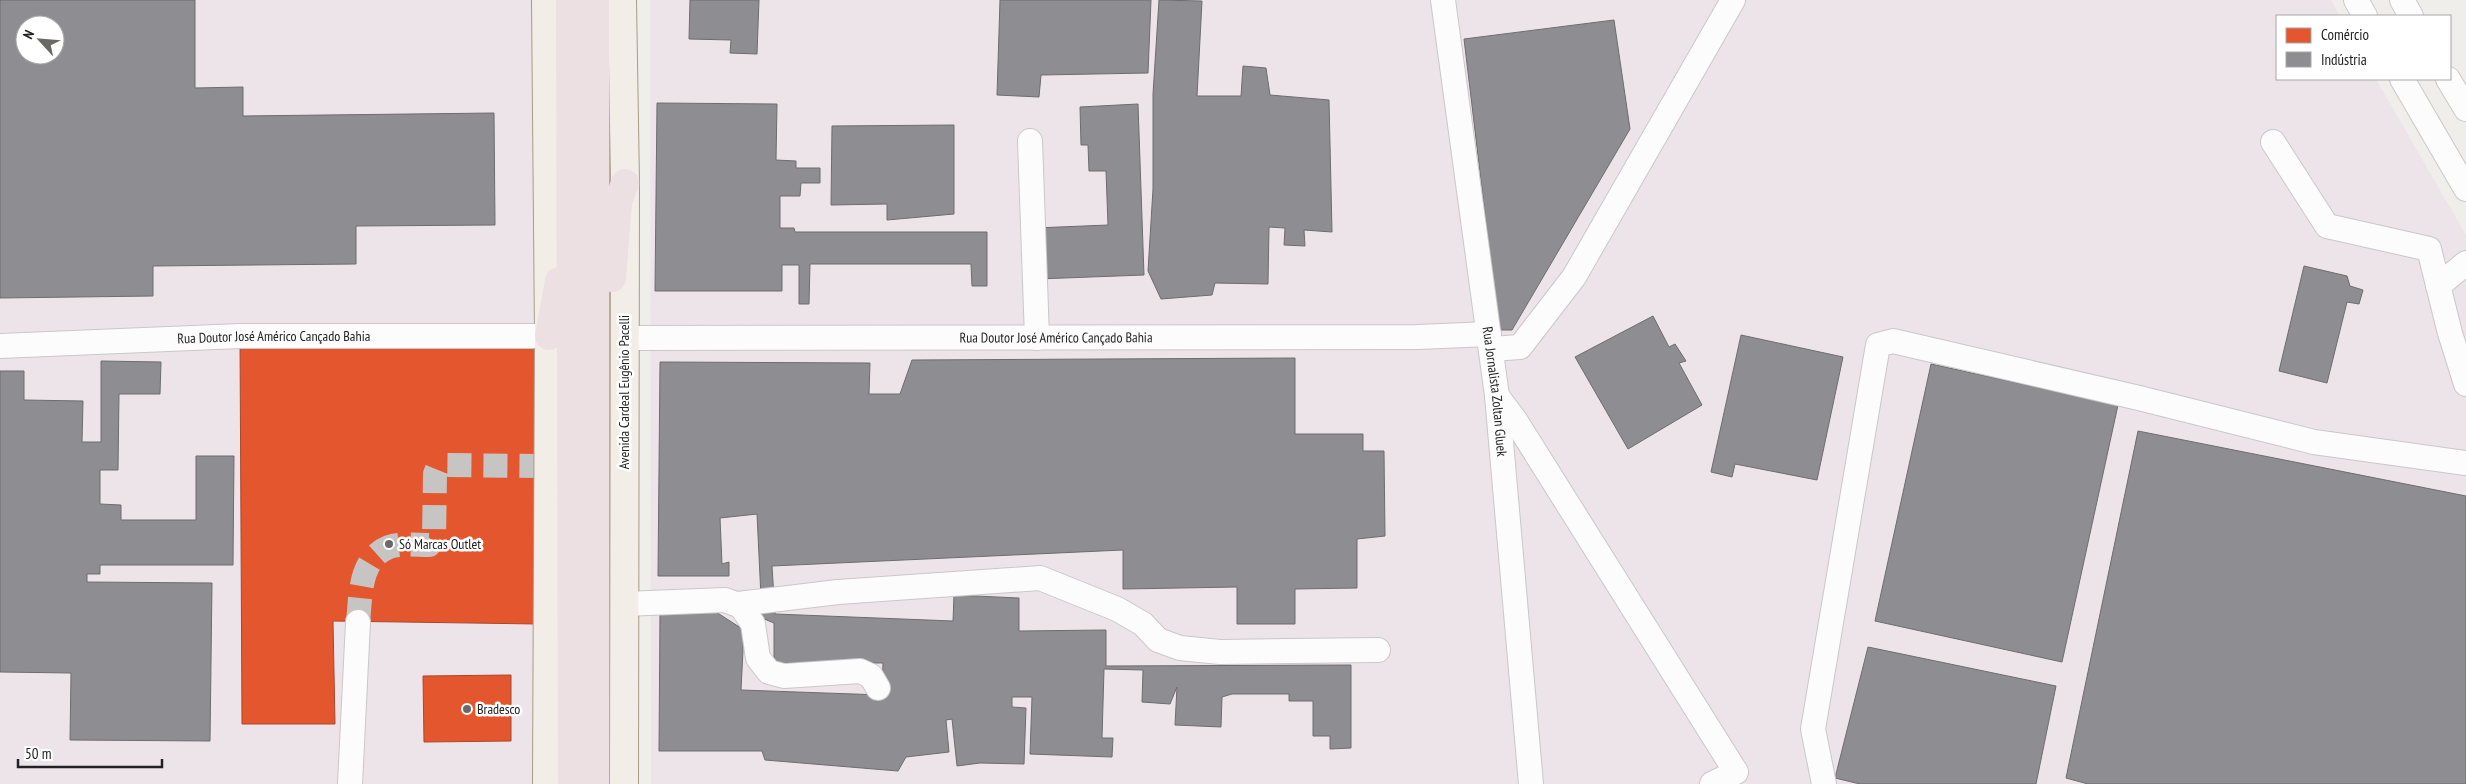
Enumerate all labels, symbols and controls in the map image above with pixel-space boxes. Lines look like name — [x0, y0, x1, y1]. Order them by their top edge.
north arrow — [15, 15, 65, 65]
legend — [2276, 15, 2451, 80]
text: Comércio — [2321, 25, 2369, 44]
text: N — [19, 27, 38, 42]
text: Indústria — [2321, 50, 2367, 69]
street label: Avenida Cardeal Eugênio Pacelli — [615, 315, 633, 469]
street label: Rua Jornalista Zoltan Gluek — [1479, 325, 1511, 458]
street label: Rua Doutor José Américo Cançado Bahia — [177, 327, 370, 348]
street label: Rua Doutor José Américo Cançado Bahia — [959, 328, 1153, 347]
place label: Só Marcas Outlet — [399, 535, 481, 553]
marker: Só Marcas Outlet — [383, 538, 395, 550]
place label: Bradesco — [477, 700, 520, 718]
marker: Bradesco — [461, 703, 473, 715]
scale bar — [18, 736, 161, 768]
text: 50 m — [25, 744, 51, 763]

